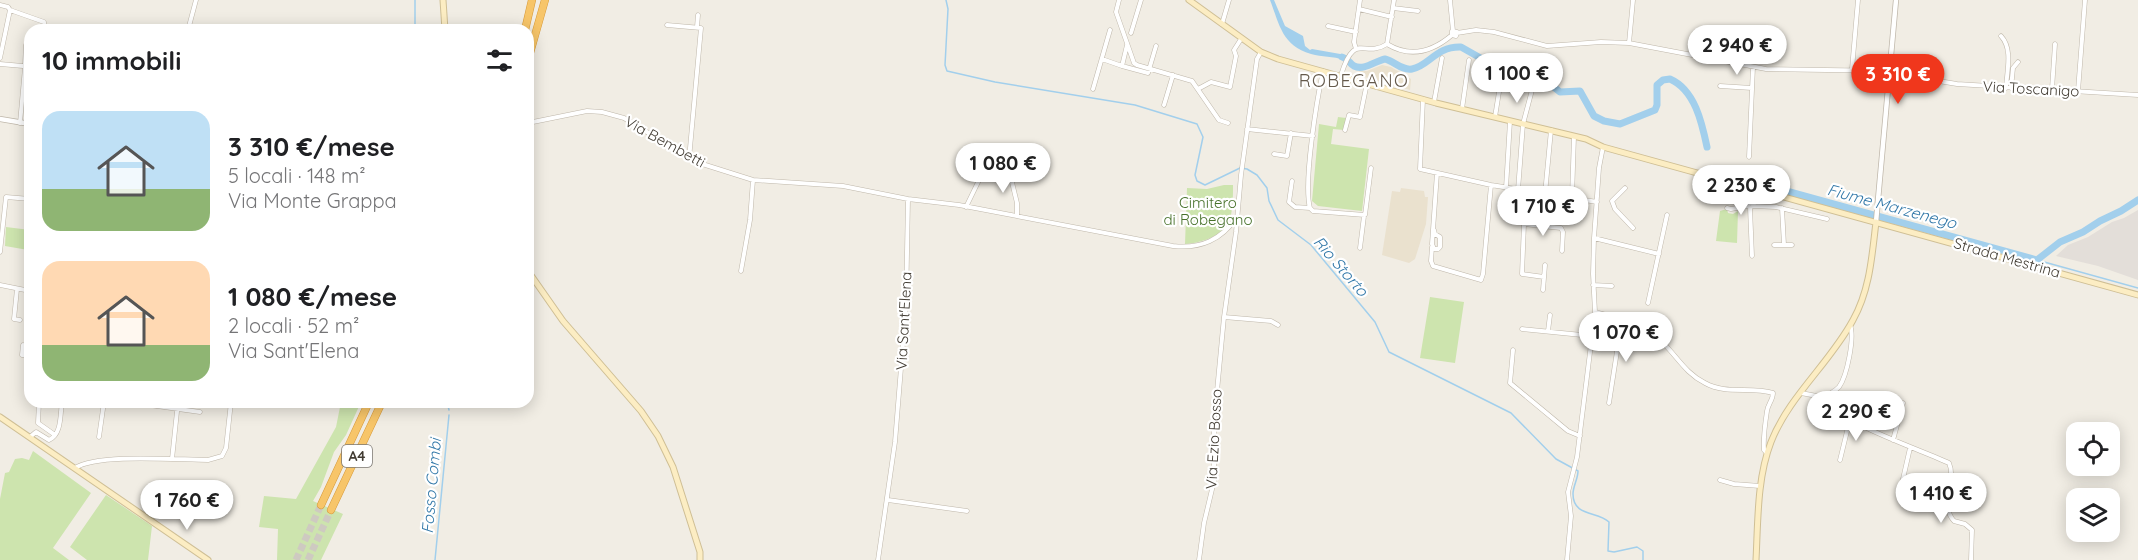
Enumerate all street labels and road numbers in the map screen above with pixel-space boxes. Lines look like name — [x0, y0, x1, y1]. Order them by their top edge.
street label: Via Toscanigo — [1982, 76, 2080, 101]
street label: Via Bembetti — [622, 112, 709, 172]
street label: Strada Mestrina — [1952, 233, 2063, 282]
street label: Via Sant'Elena — [891, 271, 916, 371]
street label: Via Ezio Bosso — [1201, 388, 1226, 490]
road number: A4 — [342, 445, 372, 467]

